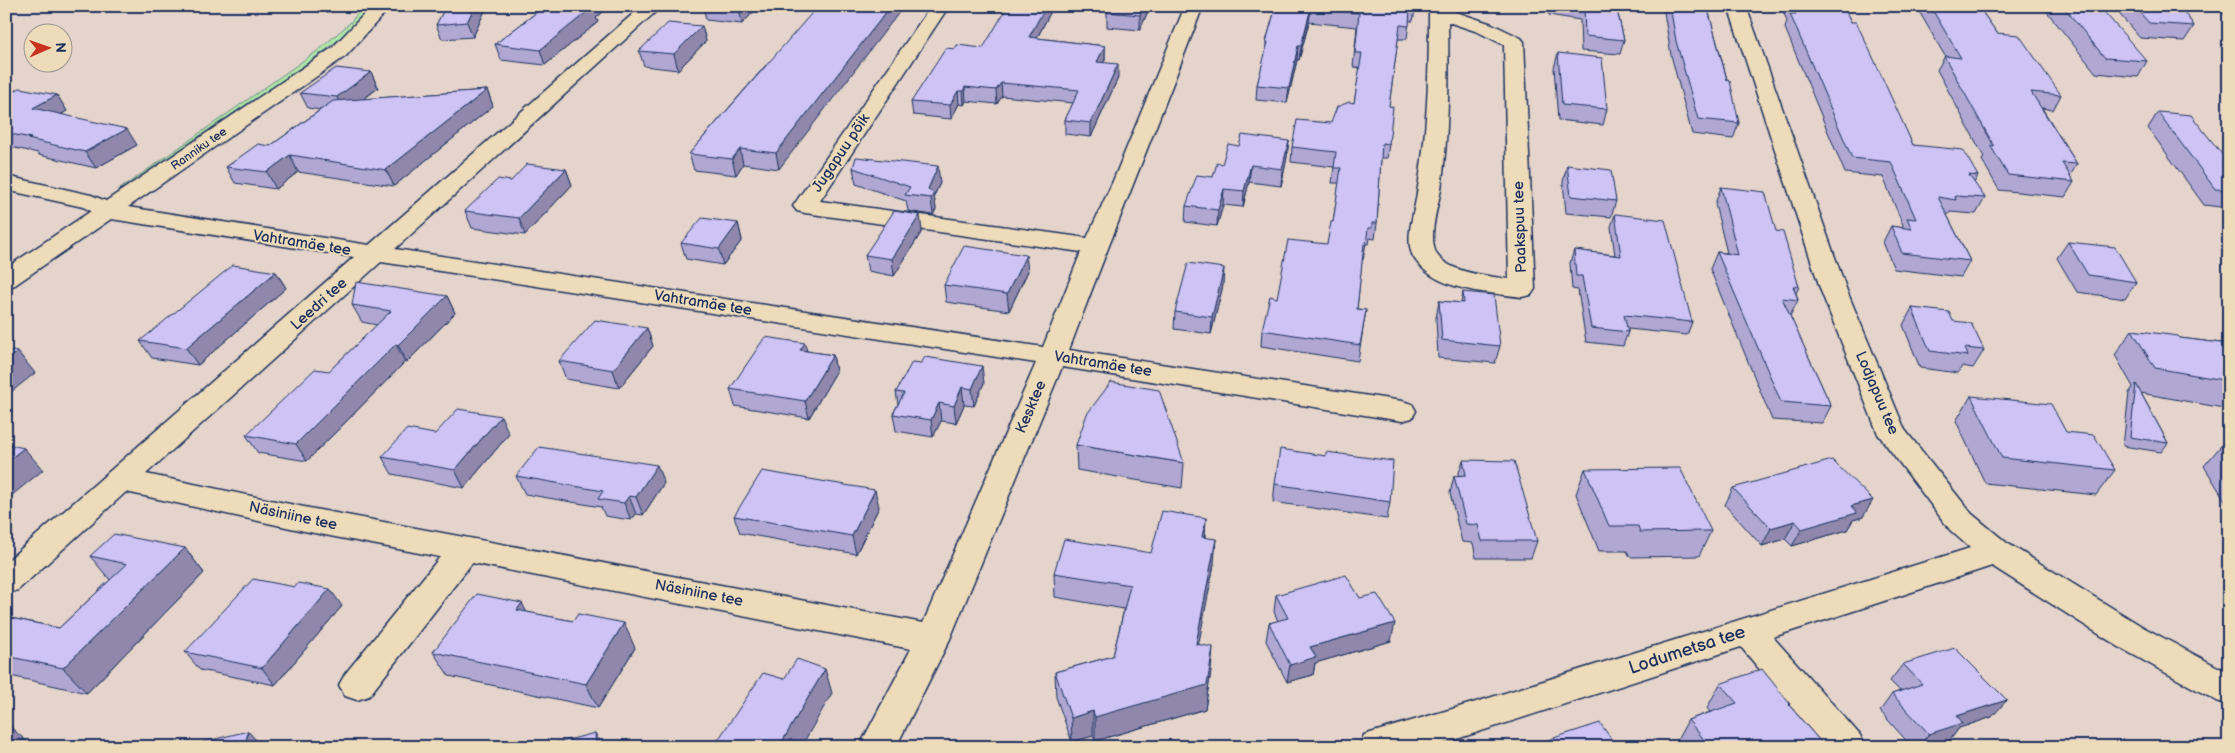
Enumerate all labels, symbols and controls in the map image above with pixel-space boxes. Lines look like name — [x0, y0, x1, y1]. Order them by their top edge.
north arrow — [22, 22, 72, 72]
text: N — [52, 42, 69, 53]
street label: Jugapuu põik — [808, 110, 875, 196]
street label: Ranniku tee — [168, 124, 230, 174]
street label: Paakspuu tee — [1509, 181, 1531, 273]
street label: Vahtramäe tee — [252, 226, 352, 260]
street label: Leedri tee — [287, 274, 351, 334]
street label: Vahtramäe tee — [653, 286, 753, 320]
street label: Vahtramäe tee — [1053, 347, 1153, 381]
street label: Lodjapuu tee — [1851, 349, 1903, 438]
street label: Kesktee — [1011, 378, 1051, 436]
street label: Näsiniine tee — [247, 497, 339, 535]
street label: Näsiniine tee — [653, 575, 745, 611]
street label: Lodumetsa tee — [1626, 621, 1748, 679]

